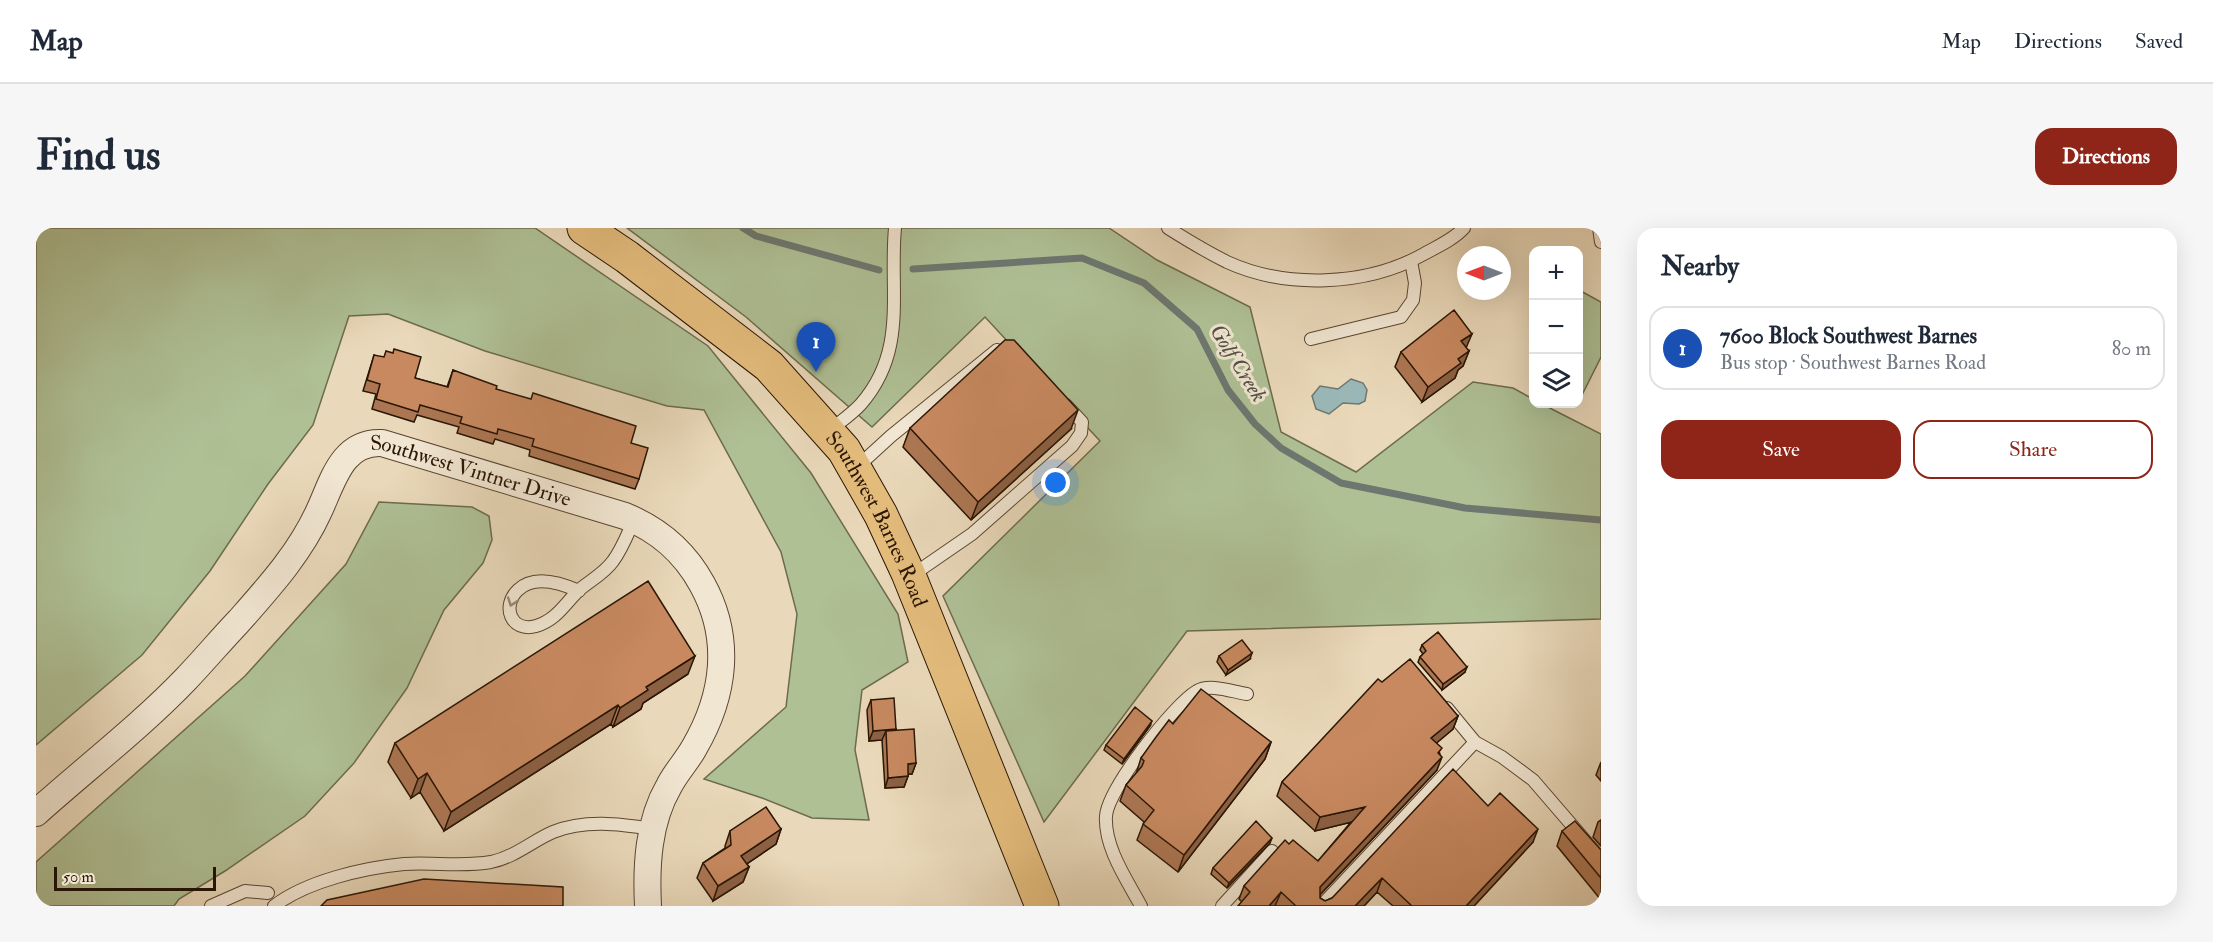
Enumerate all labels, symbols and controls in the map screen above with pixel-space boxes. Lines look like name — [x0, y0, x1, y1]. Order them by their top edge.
text: Map — [30, 24, 83, 59]
text: Map — [1941, 28, 1981, 55]
text: Directions — [2014, 28, 2102, 55]
text: Saved — [2135, 28, 2183, 55]
button: Directions — [2035, 128, 2177, 185]
text: Find us — [36, 130, 160, 182]
north arrow — [1457, 246, 1511, 300]
map controls — [1529, 246, 1583, 408]
button: + — [1529, 246, 1583, 300]
text: Nearby — [1661, 251, 1739, 283]
button: − — [1529, 300, 1583, 354]
water label: Golf Creek — [1203, 319, 1273, 407]
pin: 1 — [796, 322, 836, 372]
text: 7600 Block Southwest Barnes — [1720, 322, 1977, 350]
text: 1 — [1679, 336, 1686, 361]
text: 80 m — [2112, 336, 2151, 361]
text: Bus stop · Southwest Barnes Road — [1720, 350, 1986, 375]
button: layers — [1529, 354, 1583, 408]
button: Save — [1661, 420, 1901, 479]
button: Share — [1913, 420, 2153, 479]
street label: Southwest Barnes Road — [820, 425, 934, 612]
street label: Southwest Vintner Drive — [370, 429, 574, 513]
your location — [1041, 468, 1070, 497]
one-way arrow — [506, 596, 519, 607]
scale bar — [54, 864, 216, 892]
text: 50 m — [63, 867, 94, 887]

